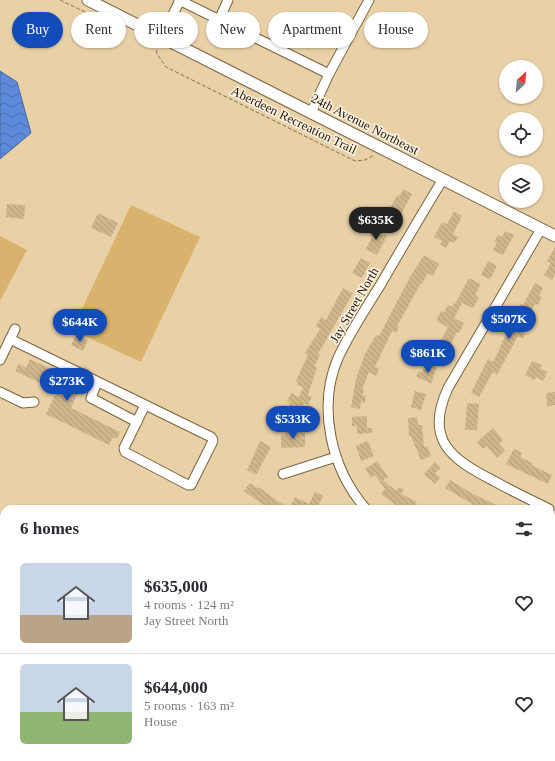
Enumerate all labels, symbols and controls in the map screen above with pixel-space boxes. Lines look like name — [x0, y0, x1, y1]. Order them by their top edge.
chip: Buy — [12, 12, 63, 48]
chip: Rent — [71, 12, 126, 48]
chip: Filters — [134, 12, 198, 48]
chip: New — [206, 12, 260, 48]
chip: Apartment — [268, 12, 356, 48]
chip: House — [364, 12, 428, 48]
north arrow — [499, 60, 543, 104]
map controls — [499, 60, 543, 208]
street label: Aberdeen Recreation Trail — [229, 83, 360, 157]
street label: 24th Avenue Northeast — [309, 90, 422, 158]
button: locate — [499, 112, 543, 156]
button: layers — [499, 164, 543, 208]
pin: $635K — [348, 207, 404, 241]
text: $635K — [358, 212, 394, 227]
street label: Jay Street North — [326, 264, 382, 345]
pin: $507K — [481, 306, 537, 340]
pin: $644K — [52, 309, 108, 343]
text: $507K — [491, 311, 527, 326]
text: $644K — [62, 314, 98, 329]
pin: $861K — [400, 340, 456, 374]
text: $861K — [410, 345, 446, 360]
pin: $273K — [39, 368, 95, 402]
text: $273K — [49, 373, 85, 388]
pin: $533K — [265, 406, 321, 440]
text: $533K — [275, 411, 311, 426]
icon: filters — [513, 518, 535, 540]
text: 6 homes — [20, 519, 79, 538]
text: $635,000 — [144, 577, 208, 596]
icon: home — [52, 579, 100, 627]
icon: heart — [513, 592, 535, 614]
text: 4 rooms · 124 m² — [144, 597, 234, 612]
text: Jay Street North — [144, 613, 228, 628]
text: $644,000 — [144, 678, 208, 697]
icon: home — [52, 680, 100, 728]
icon: heart — [513, 693, 535, 715]
text: 5 rooms · 163 m² — [144, 698, 234, 713]
text: House — [144, 714, 177, 729]

